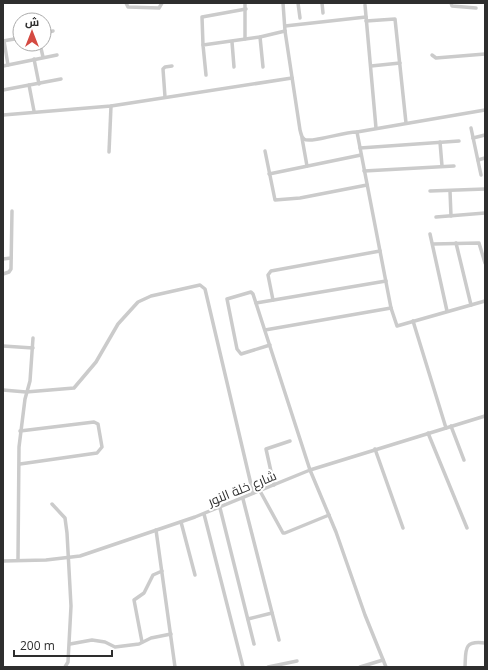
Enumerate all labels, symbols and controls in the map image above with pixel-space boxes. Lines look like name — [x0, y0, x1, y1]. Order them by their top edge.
north arrow — [12, 12, 52, 52]
text: ش — [25, 14, 39, 29]
street label: شارع خلة النور — [204, 466, 279, 510]
scale bar — [14, 632, 112, 658]
text: 200 m — [20, 637, 55, 654]

